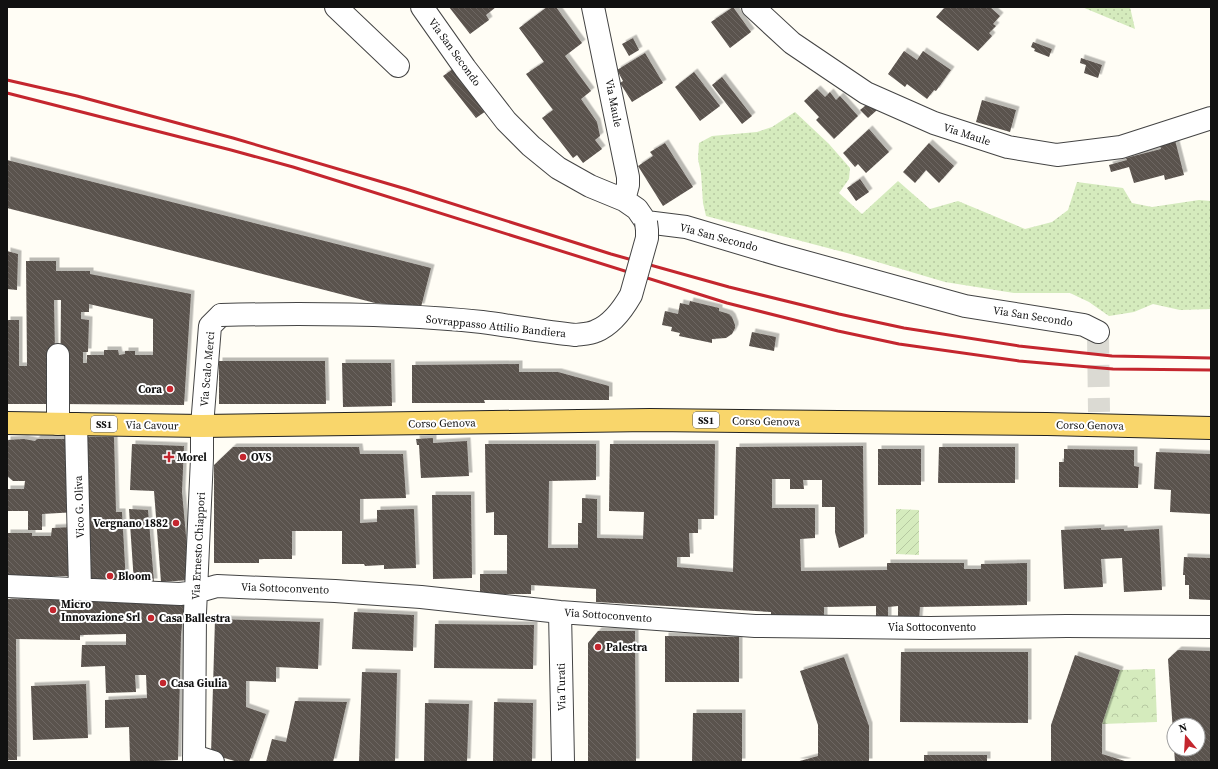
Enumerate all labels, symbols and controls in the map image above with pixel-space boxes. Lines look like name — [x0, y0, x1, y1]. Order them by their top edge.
street label: Via San Secondo — [425, 15, 484, 89]
street label: Via Maule — [601, 78, 626, 129]
street label: Via Maule — [941, 120, 993, 149]
street label: Via San Secondo — [678, 220, 760, 255]
street label: Via San Secondo — [992, 303, 1074, 330]
street label: Sovrappasso Attilio Bandiera — [425, 312, 567, 341]
street label: Via Scalo Merci — [197, 331, 218, 407]
place label: Cora — [138, 382, 162, 397]
marker: Cora — [165, 384, 175, 394]
road number: SS1 — [693, 412, 719, 428]
street label: Corso Genova — [732, 413, 800, 430]
street label: Corso Genova — [408, 415, 476, 432]
road number: SS1 — [91, 416, 117, 432]
street label: Corso Genova — [1056, 417, 1124, 434]
street label: Via Cavour — [125, 418, 179, 433]
place label: Morel — [177, 450, 207, 465]
place label: OVS — [251, 450, 271, 465]
marker: Morel — [164, 452, 174, 462]
marker: OVS — [238, 452, 248, 462]
street label: Vico G. Oliva — [71, 475, 88, 539]
street label: Via Ernesto Chiappori — [188, 492, 209, 600]
place label: Vergnano 1882 — [93, 516, 168, 531]
marker: Vergnano 1882 — [171, 518, 181, 528]
place label: Bloom — [118, 569, 151, 584]
marker: Bloom — [105, 571, 115, 581]
street label: Via Sottoconvento — [241, 579, 329, 598]
place label: Micro Innovazione Srl — [61, 597, 141, 625]
marker: Micro Innovazione Srl — [48, 605, 58, 615]
street label: Via Sottoconvento — [563, 605, 653, 626]
place label: Casa Ballestra — [159, 611, 230, 626]
marker: Casa Ballestra — [146, 613, 156, 623]
street label: Via Sottoconvento — [888, 620, 976, 635]
place label: Palestra — [606, 640, 647, 655]
marker: Palestra — [593, 642, 603, 652]
street label: Via Turati — [554, 663, 569, 711]
place label: Casa Giulia — [171, 676, 227, 691]
marker: Casa Giulia — [158, 678, 168, 688]
north arrow — [1166, 717, 1206, 757]
text: N — [1177, 720, 1189, 736]

